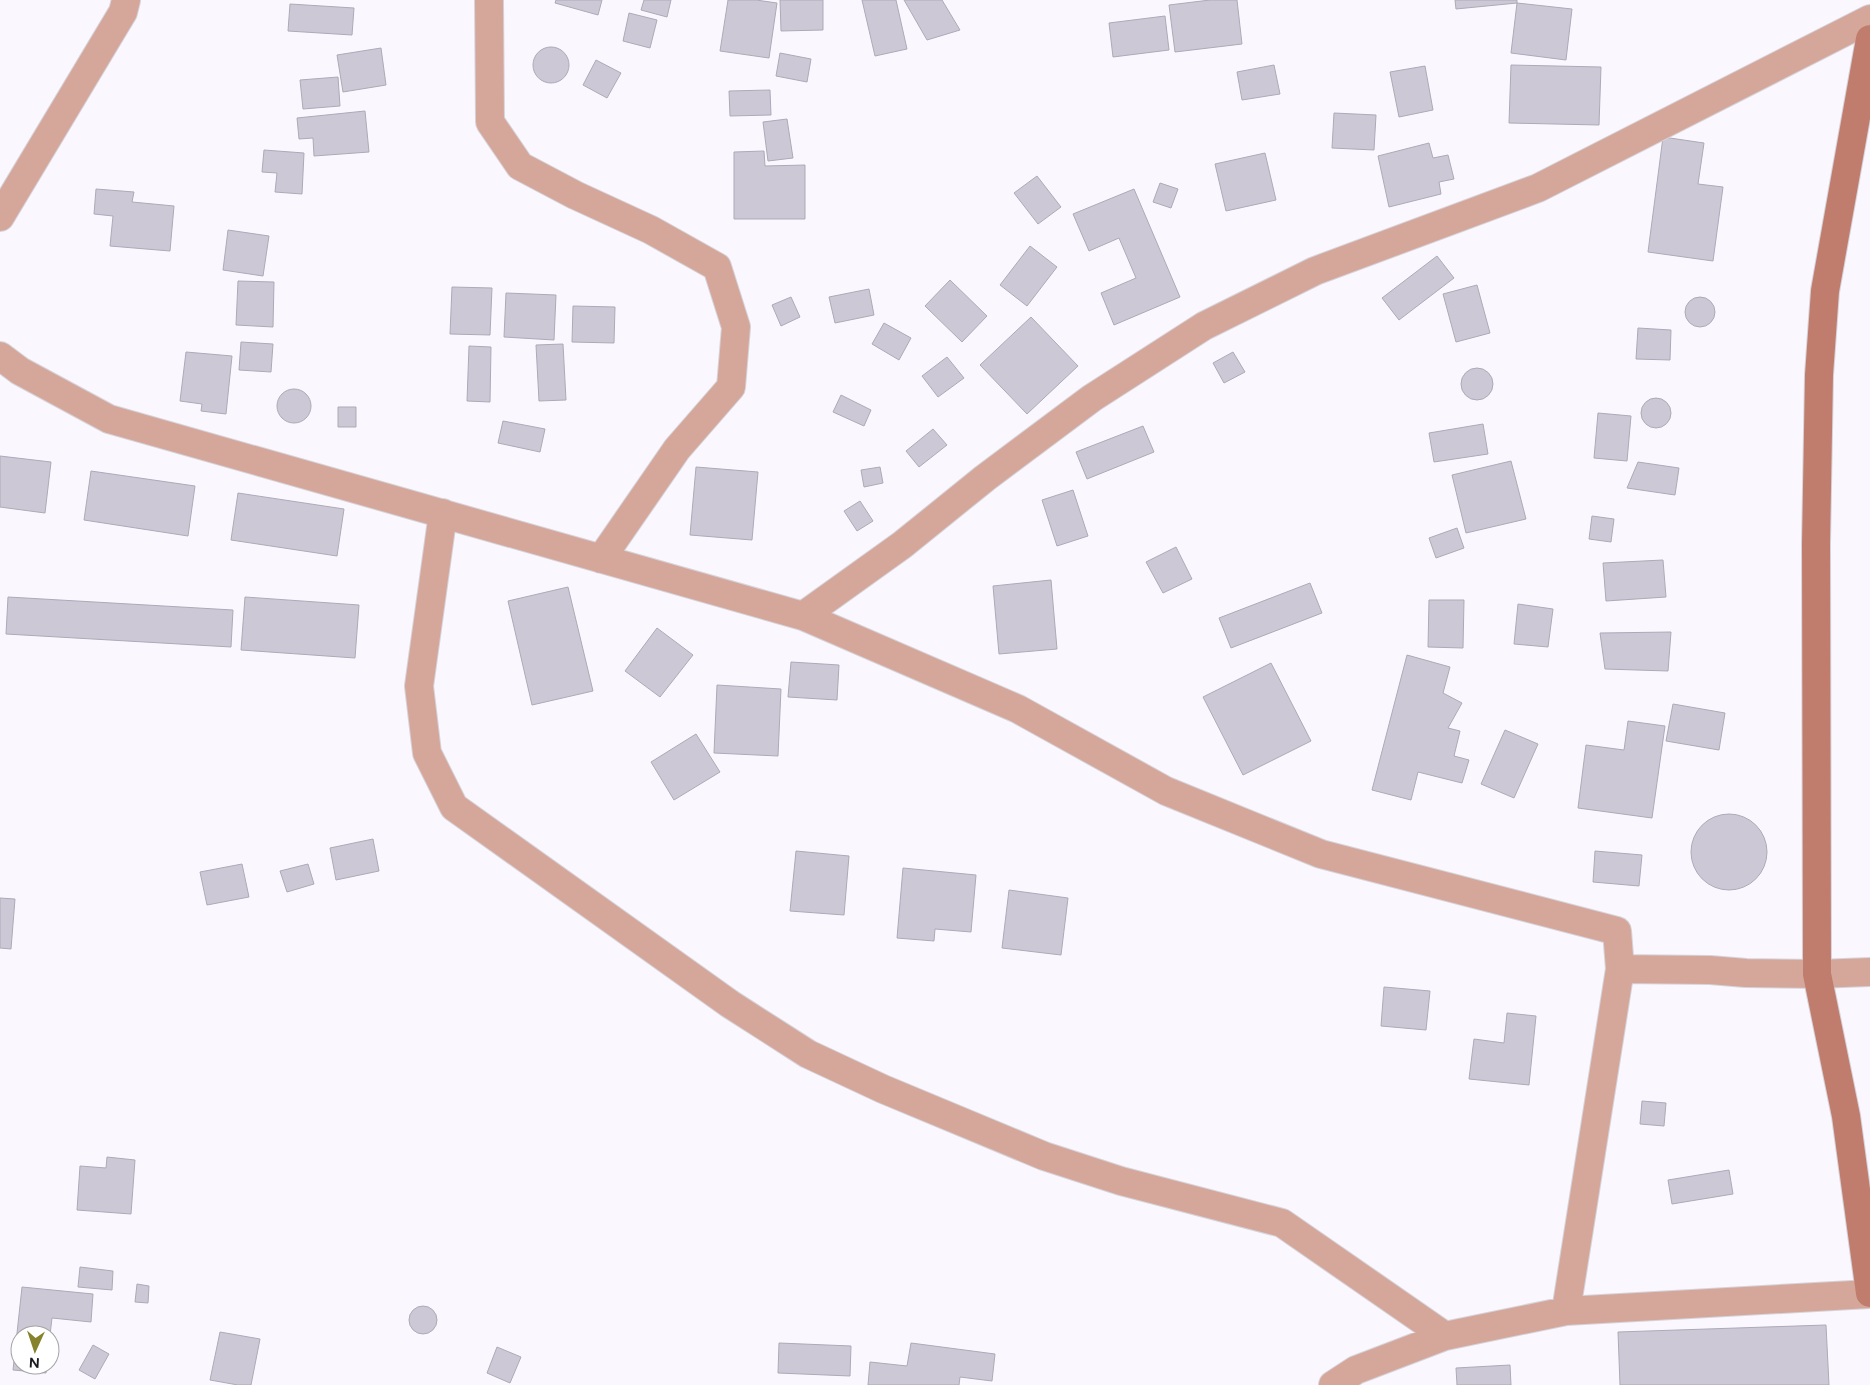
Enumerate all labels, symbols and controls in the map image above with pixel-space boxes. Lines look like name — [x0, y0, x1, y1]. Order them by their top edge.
north arrow — [10, 1325, 60, 1375]
text: N — [28, 1354, 40, 1371]

